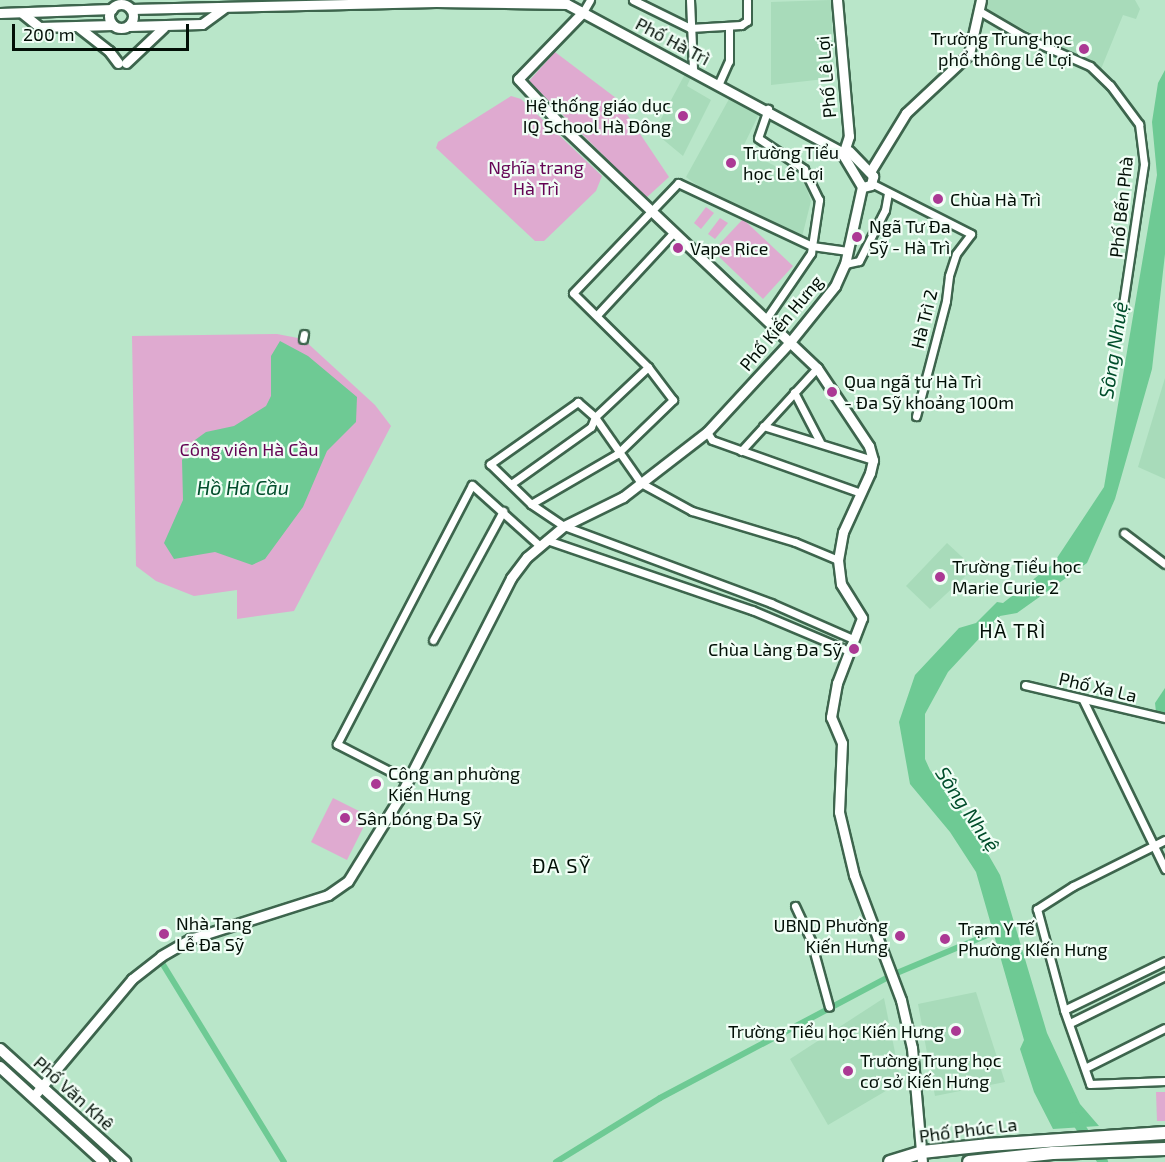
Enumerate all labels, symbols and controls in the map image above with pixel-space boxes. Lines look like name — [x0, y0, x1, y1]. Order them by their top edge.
scale bar — [15, 12, 192, 50]
street label: Phố Hà Trì — [632, 12, 714, 70]
text: 200 m — [23, 23, 75, 45]
place label: Trường Trung học phổ thông Lê Lợi — [930, 28, 1072, 70]
street label: Phố Lê Lợi — [812, 35, 840, 119]
marker: Trường Trung học phổ thông Lê Lợi — [1077, 42, 1091, 56]
place label: Hệ thống giáo dục IQ School Hà Đông — [522, 95, 671, 138]
marker: Hệ thống giáo dục IQ School Hà Đông — [676, 109, 690, 123]
place label: Trường Tiểu học Lê Lợi — [743, 142, 840, 184]
street label: Phố Bến Phà — [1105, 155, 1137, 259]
marker: Trường Tiểu học Lê Lợi — [724, 156, 738, 170]
park label: Nghĩa trang Hà Trì — [488, 157, 584, 200]
place label: Chùa Hà Trì — [950, 188, 1041, 210]
marker: Chùa Hà Trì — [931, 192, 945, 206]
place label: Ngã Tư Đa Sỹ - Hà Trì — [869, 216, 951, 258]
marker: Ngã Tư Đa Sỹ - Hà Trì — [850, 230, 864, 244]
place label: Vape Rice — [690, 237, 768, 259]
marker: Vape Rice — [671, 241, 685, 255]
street label: Phố Kiến Hưng — [735, 271, 827, 375]
street label: Hà Trì 2 — [906, 287, 942, 351]
water label: Sông Nhuệ — [1094, 300, 1132, 400]
place label: Qua ngã tư Hà Trì - Đa Sỹ khoảng 100m — [844, 371, 1014, 413]
marker: Qua ngã tư Hà Trì - Đa Sỹ khoảng 100m — [825, 385, 839, 399]
park label: Công viên Hà Cầu — [179, 438, 319, 460]
water label: Hồ Hà Cầu — [197, 475, 289, 499]
place label: Trường Tiểu học Marie Curie 2 — [952, 556, 1082, 598]
marker: Trường Tiểu học Marie Curie 2 — [933, 570, 947, 584]
district label: HÀ TRÌ — [979, 618, 1047, 642]
place label: Chùa Làng Đa Sỹ — [708, 638, 842, 660]
marker: Chùa Làng Đa Sỹ — [847, 642, 861, 656]
street label: Phố Xa La — [1057, 668, 1139, 706]
water label: Sông Nhuệ — [931, 762, 1005, 856]
place label: Công an phường Kiến Hưng — [388, 763, 520, 806]
marker: Công an phường Kiến Hưng — [369, 777, 383, 791]
place label: Sân bóng Đa Sỹ — [357, 807, 482, 829]
marker: Sân bóng Đa Sỹ — [338, 811, 352, 825]
district label: ĐA SỸ — [532, 853, 592, 877]
place label: Nhà Tang Lễ Đa Sỹ — [176, 913, 252, 956]
place label: UBND Phường Kiến Hưng — [773, 915, 888, 958]
place label: Trạm Y Tế Phường KIến Hưng — [958, 918, 1108, 960]
marker: Nhà Tang Lễ Đa Sỹ — [157, 927, 171, 941]
marker: UBND Phường Kiến Hưng — [893, 929, 907, 943]
marker: Trạm Y Tế Phường KIến Hưng — [936, 930, 954, 948]
place label: Trường Tiểu học Kiến Hưng — [727, 1020, 944, 1042]
marker: Trường Tiểu học Kiến Hưng — [949, 1024, 963, 1038]
place label: Trường Trung học cơ sở Kiến Hưng — [860, 1050, 1002, 1092]
street label: Phố Văn Khê — [29, 1051, 119, 1135]
marker: Trường Trung học cơ sở Kiến Hưng — [841, 1064, 855, 1078]
street label: Phố Phúc La — [918, 1113, 1018, 1147]

